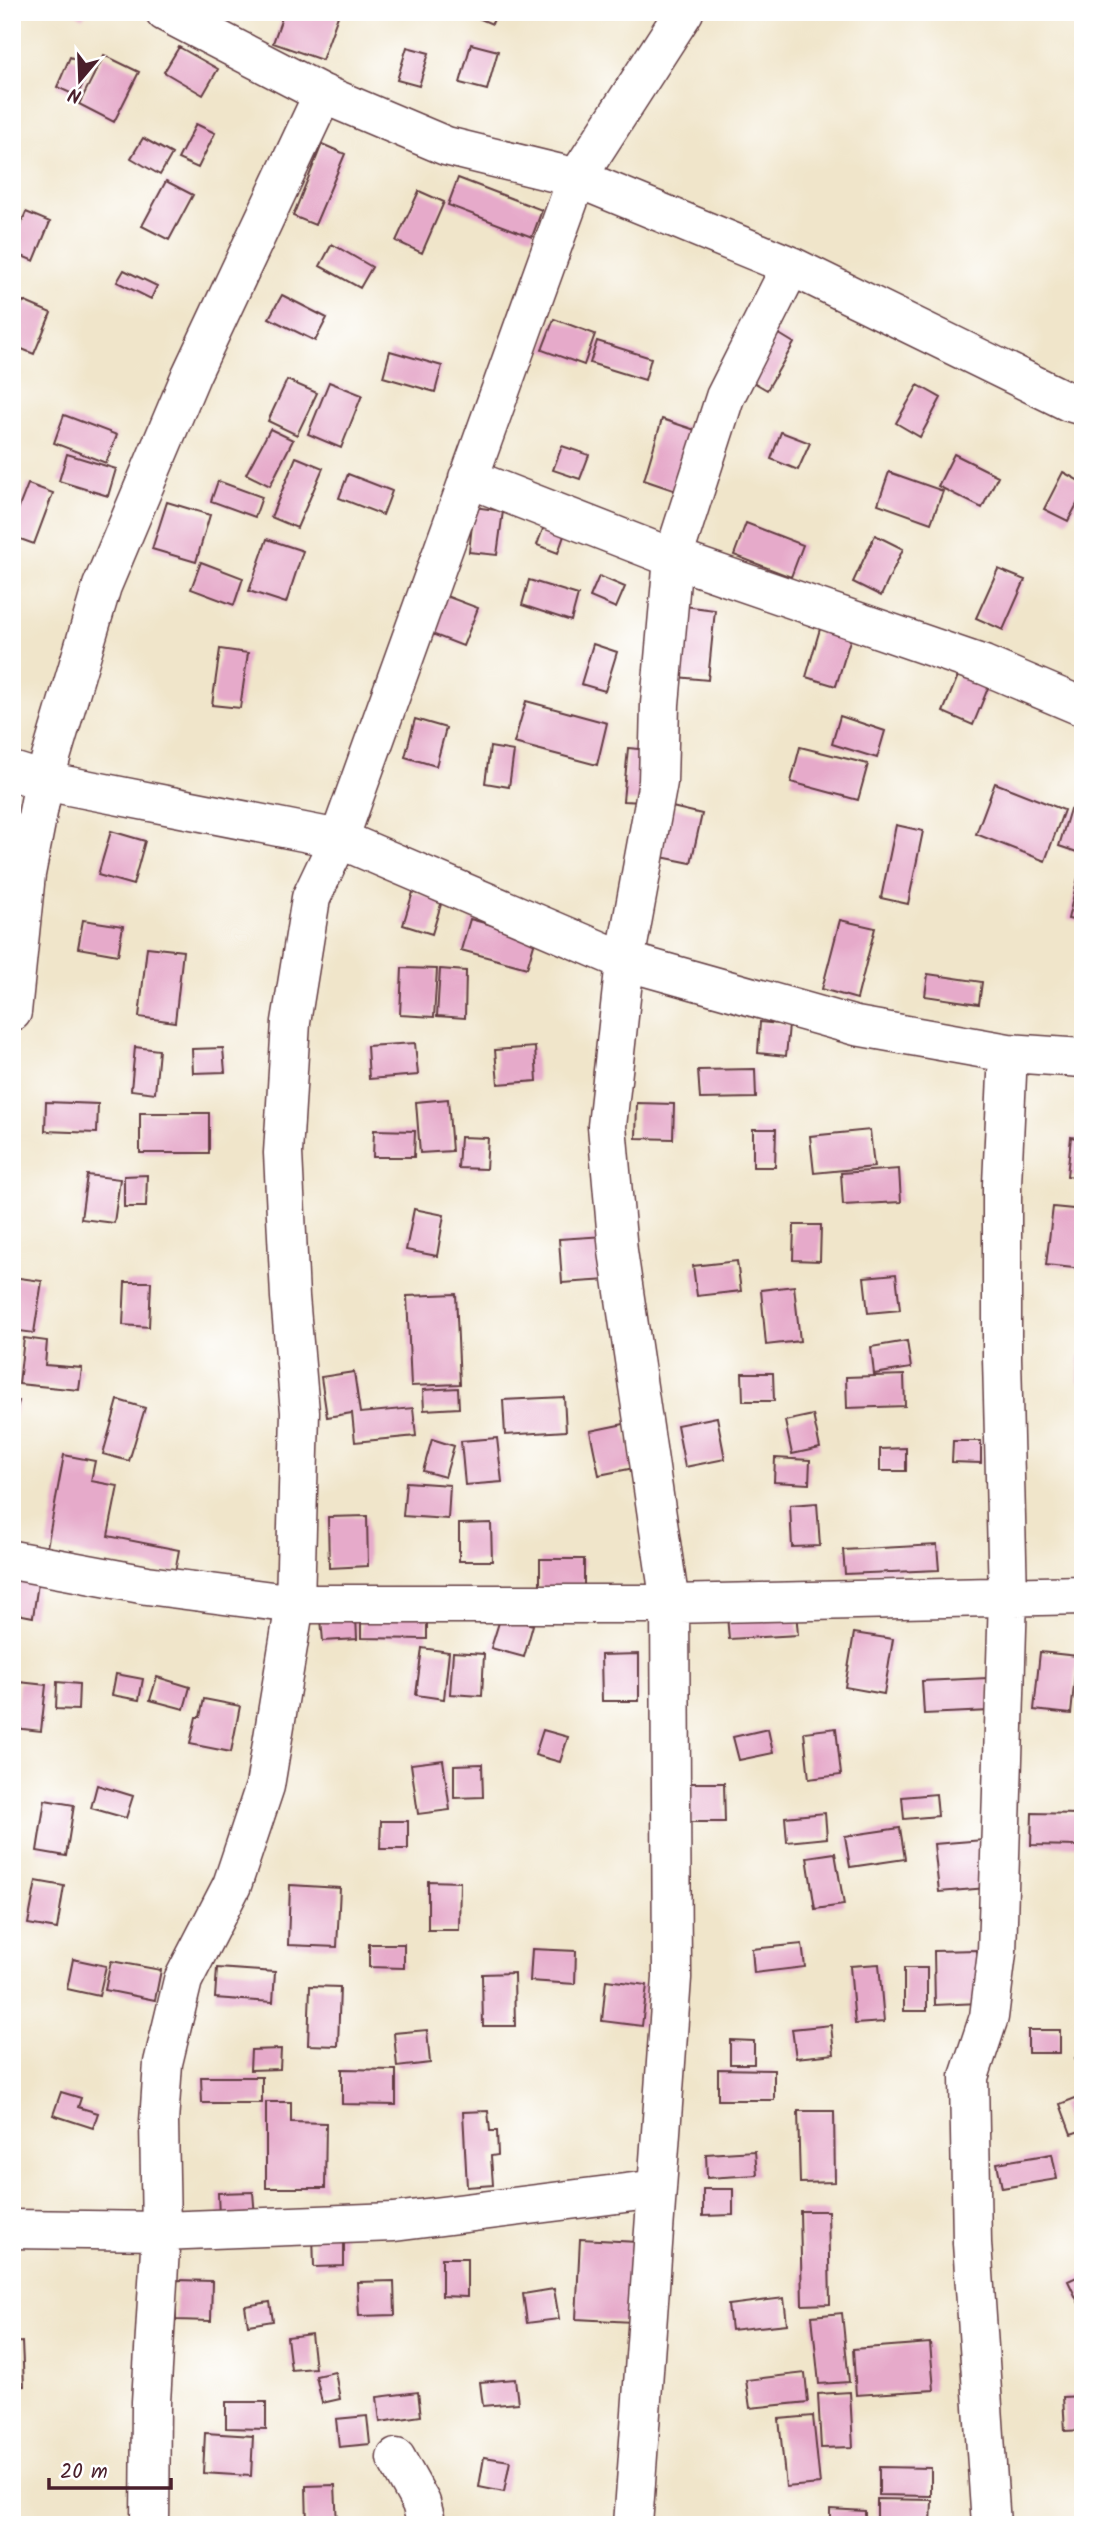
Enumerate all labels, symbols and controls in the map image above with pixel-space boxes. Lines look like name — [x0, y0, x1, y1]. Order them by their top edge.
north arrow — [46, 46, 116, 116]
text: N — [65, 78, 86, 110]
scale bar — [49, 2446, 172, 2490]
text: 20 m — [60, 2456, 108, 2489]

